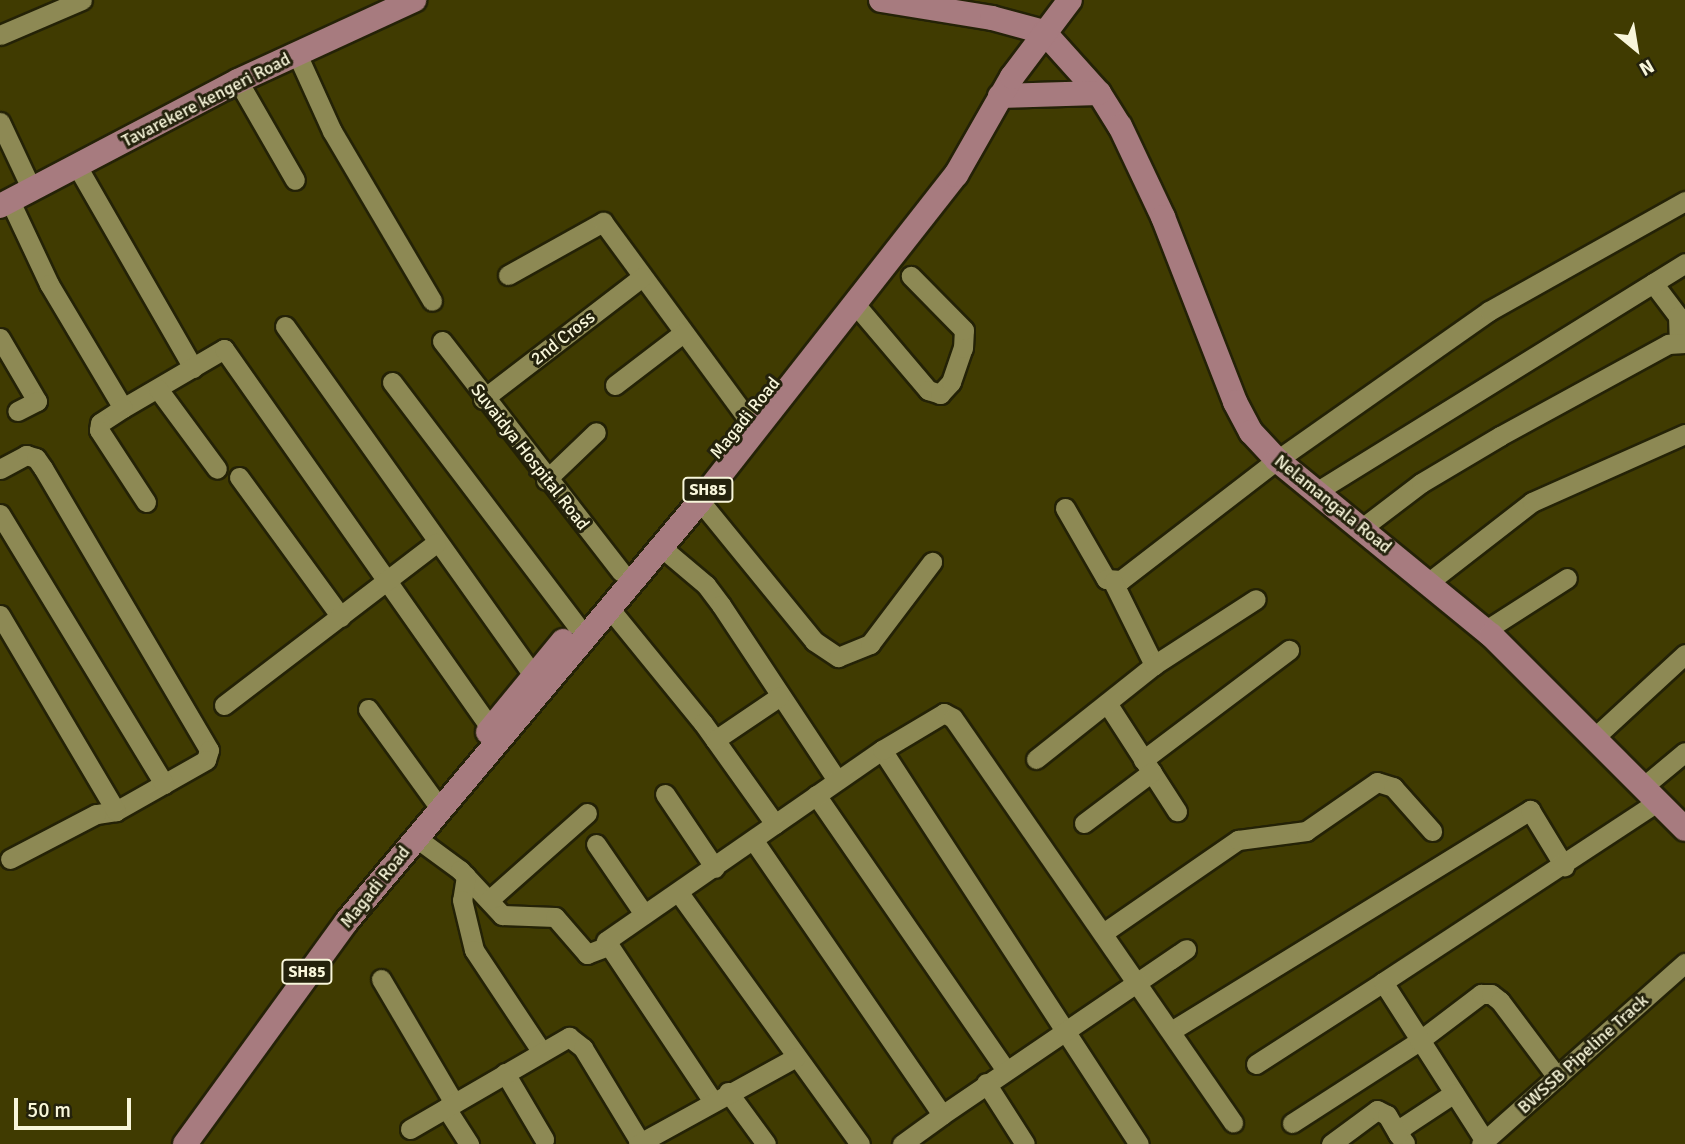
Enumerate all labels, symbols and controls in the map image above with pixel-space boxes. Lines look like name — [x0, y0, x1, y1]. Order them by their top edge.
north arrow — [1601, 14, 1671, 84]
street label: Tavarekere kengeri Road — [118, 48, 294, 152]
text: N — [1635, 53, 1658, 81]
street label: 2nd Cross — [527, 306, 599, 370]
street label: Magadi Road — [705, 373, 785, 463]
street label: Suvaidya Hospital Road — [466, 380, 594, 534]
street label: Nelamangala Road — [1270, 450, 1396, 558]
road number: SH85 — [682, 477, 734, 503]
street label: Magadi Road — [335, 842, 415, 932]
road number: SH85 — [281, 960, 333, 984]
street label: BWSSB Pipeline Track — [1513, 990, 1653, 1118]
scale bar — [18, 1084, 135, 1128]
text: 50 m — [27, 1097, 71, 1123]

